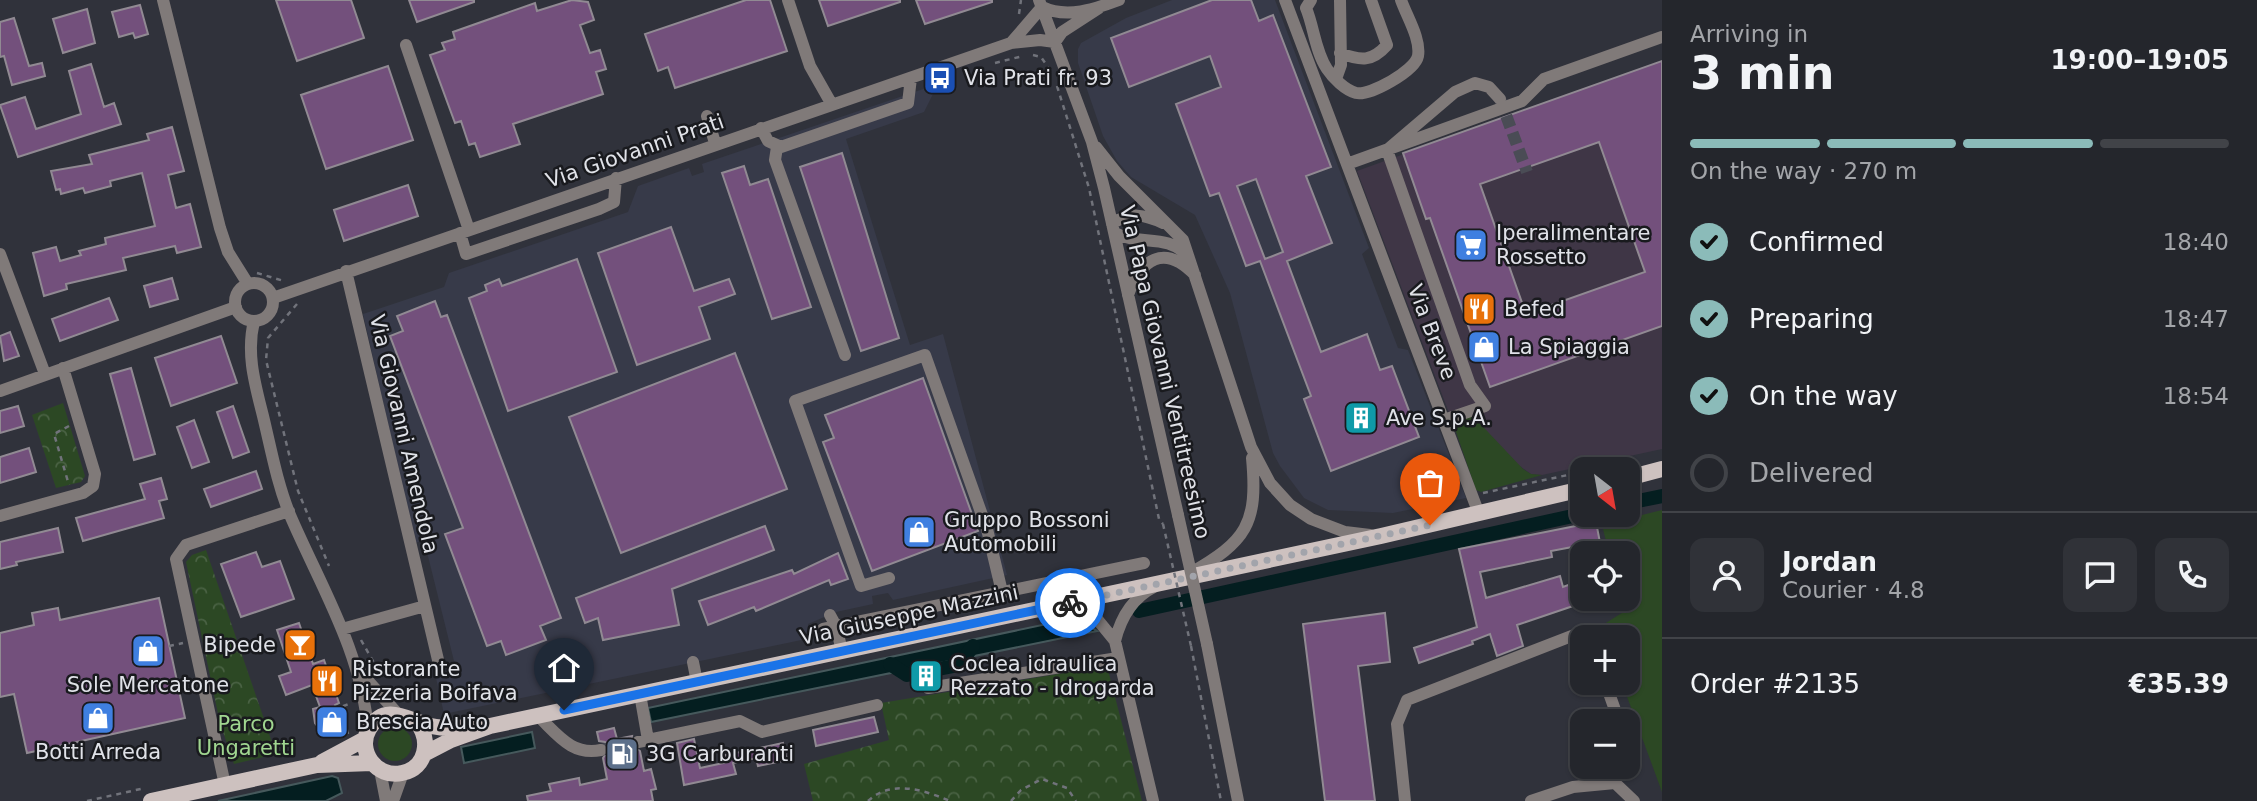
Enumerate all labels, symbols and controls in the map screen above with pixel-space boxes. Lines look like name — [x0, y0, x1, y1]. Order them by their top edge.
text: Arriving in — [1690, 21, 1808, 47]
text: 19:00–19:05 — [2050, 45, 2229, 75]
text: 3 min — [1690, 46, 1834, 100]
bus stop icon: Via Prati fr. 93 — [921, 59, 959, 97]
place label: Via Prati fr. 93 — [964, 66, 1112, 90]
street label: Via Giovanni Prati — [543, 109, 727, 193]
text: On the way · 270 m — [1690, 158, 1917, 184]
street label: Via Papa Giovanni Ventitreesimo — [1115, 203, 1215, 541]
place label: Iperalimentare Rossetto — [1496, 221, 1651, 269]
icon: check — [1690, 223, 1728, 261]
supermarket icon: Iperalimentare Rossetto — [1452, 226, 1490, 264]
text: Confirmed — [1749, 227, 1884, 257]
text: 18:40 — [2163, 229, 2229, 255]
street label: Via Breve — [1403, 281, 1461, 383]
restaurant icon: Befed — [1460, 290, 1498, 328]
place label: Befed — [1504, 297, 1565, 321]
icon: check — [1690, 300, 1728, 338]
text: Preparing — [1749, 304, 1874, 334]
text: 18:47 — [2163, 306, 2229, 332]
street label: Via Giovanni Amendola — [365, 312, 443, 556]
shop icon: La Spiaggia — [1465, 328, 1503, 366]
place label: La Spiaggia — [1508, 335, 1630, 359]
icon: check — [1690, 377, 1728, 415]
text: On the way — [1749, 381, 1898, 411]
text: 18:54 — [2163, 383, 2229, 409]
building icon: Ave S.p.A. — [1342, 399, 1380, 437]
place label: Ave S.p.A. — [1386, 406, 1492, 430]
pin — [1400, 453, 1460, 525]
north arrow — [1570, 457, 1640, 527]
map controls — [1570, 457, 1640, 779]
text: Delivered — [1749, 458, 1873, 488]
icon: bag — [1411, 464, 1449, 502]
place label: Gruppo Bossoni Automobili — [944, 508, 1110, 556]
shop icon: Gruppo Bossoni Automobili — [900, 513, 938, 551]
button: person — [1690, 538, 1764, 612]
button: chat — [2063, 538, 2137, 612]
button: phone — [2155, 538, 2229, 612]
button: locate — [1570, 541, 1640, 611]
text: Jordan — [1782, 547, 1877, 577]
courier — [1035, 568, 1105, 638]
text: Courier · 4.8 — [1782, 577, 1925, 603]
street label: Via Giuseppe Mazzini — [798, 580, 1020, 650]
icon: bike — [1051, 584, 1089, 622]
button: + — [1570, 625, 1640, 695]
bar icon: Bipede — [281, 626, 319, 664]
shop icon: Sole Mercatone — [129, 632, 167, 670]
place label: Bipede — [203, 633, 276, 657]
pin — [534, 638, 594, 710]
icon: home — [545, 649, 583, 687]
place label: Coclea idraulica Rezzato - Idrogarda — [950, 652, 1155, 700]
place label: Ristorante Pizzeria Boifava — [352, 657, 518, 705]
building icon: Coclea idraulica Rezzato - Idrogarda — [907, 657, 945, 695]
restaurant icon: Ristorante Pizzeria Boifava — [308, 662, 346, 700]
text: Order #2135 — [1690, 669, 1860, 699]
text: €35.39 — [2129, 669, 2229, 699]
place label: Sole Mercatone — [67, 673, 229, 697]
shop icon: Botti Arreda — [79, 699, 117, 737]
shop icon: Brescia Auto — [313, 703, 351, 741]
button: − — [1570, 709, 1640, 779]
place label: Brescia Auto — [356, 710, 488, 734]
park label: Parco Ungaretti — [197, 712, 295, 760]
fuel station icon: 3G Carburanti — [603, 735, 641, 773]
place label: Botti Arreda — [35, 740, 161, 764]
place label: 3G Carburanti — [646, 742, 794, 766]

